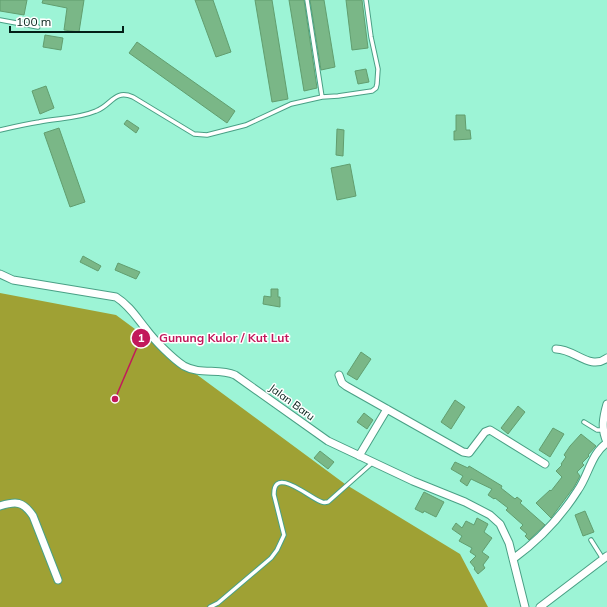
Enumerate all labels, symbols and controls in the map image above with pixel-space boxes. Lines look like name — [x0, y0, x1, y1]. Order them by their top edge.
scale bar — [10, 8, 123, 34]
text: 100 m — [16, 14, 51, 29]
callout: Gunung Kulor / Kut Lut — [131, 326, 297, 350]
text: 1 — [137, 330, 145, 345]
text: Gunung Kulor / Kut Lut — [159, 330, 289, 345]
street label: Jalan Baru — [266, 381, 318, 423]

